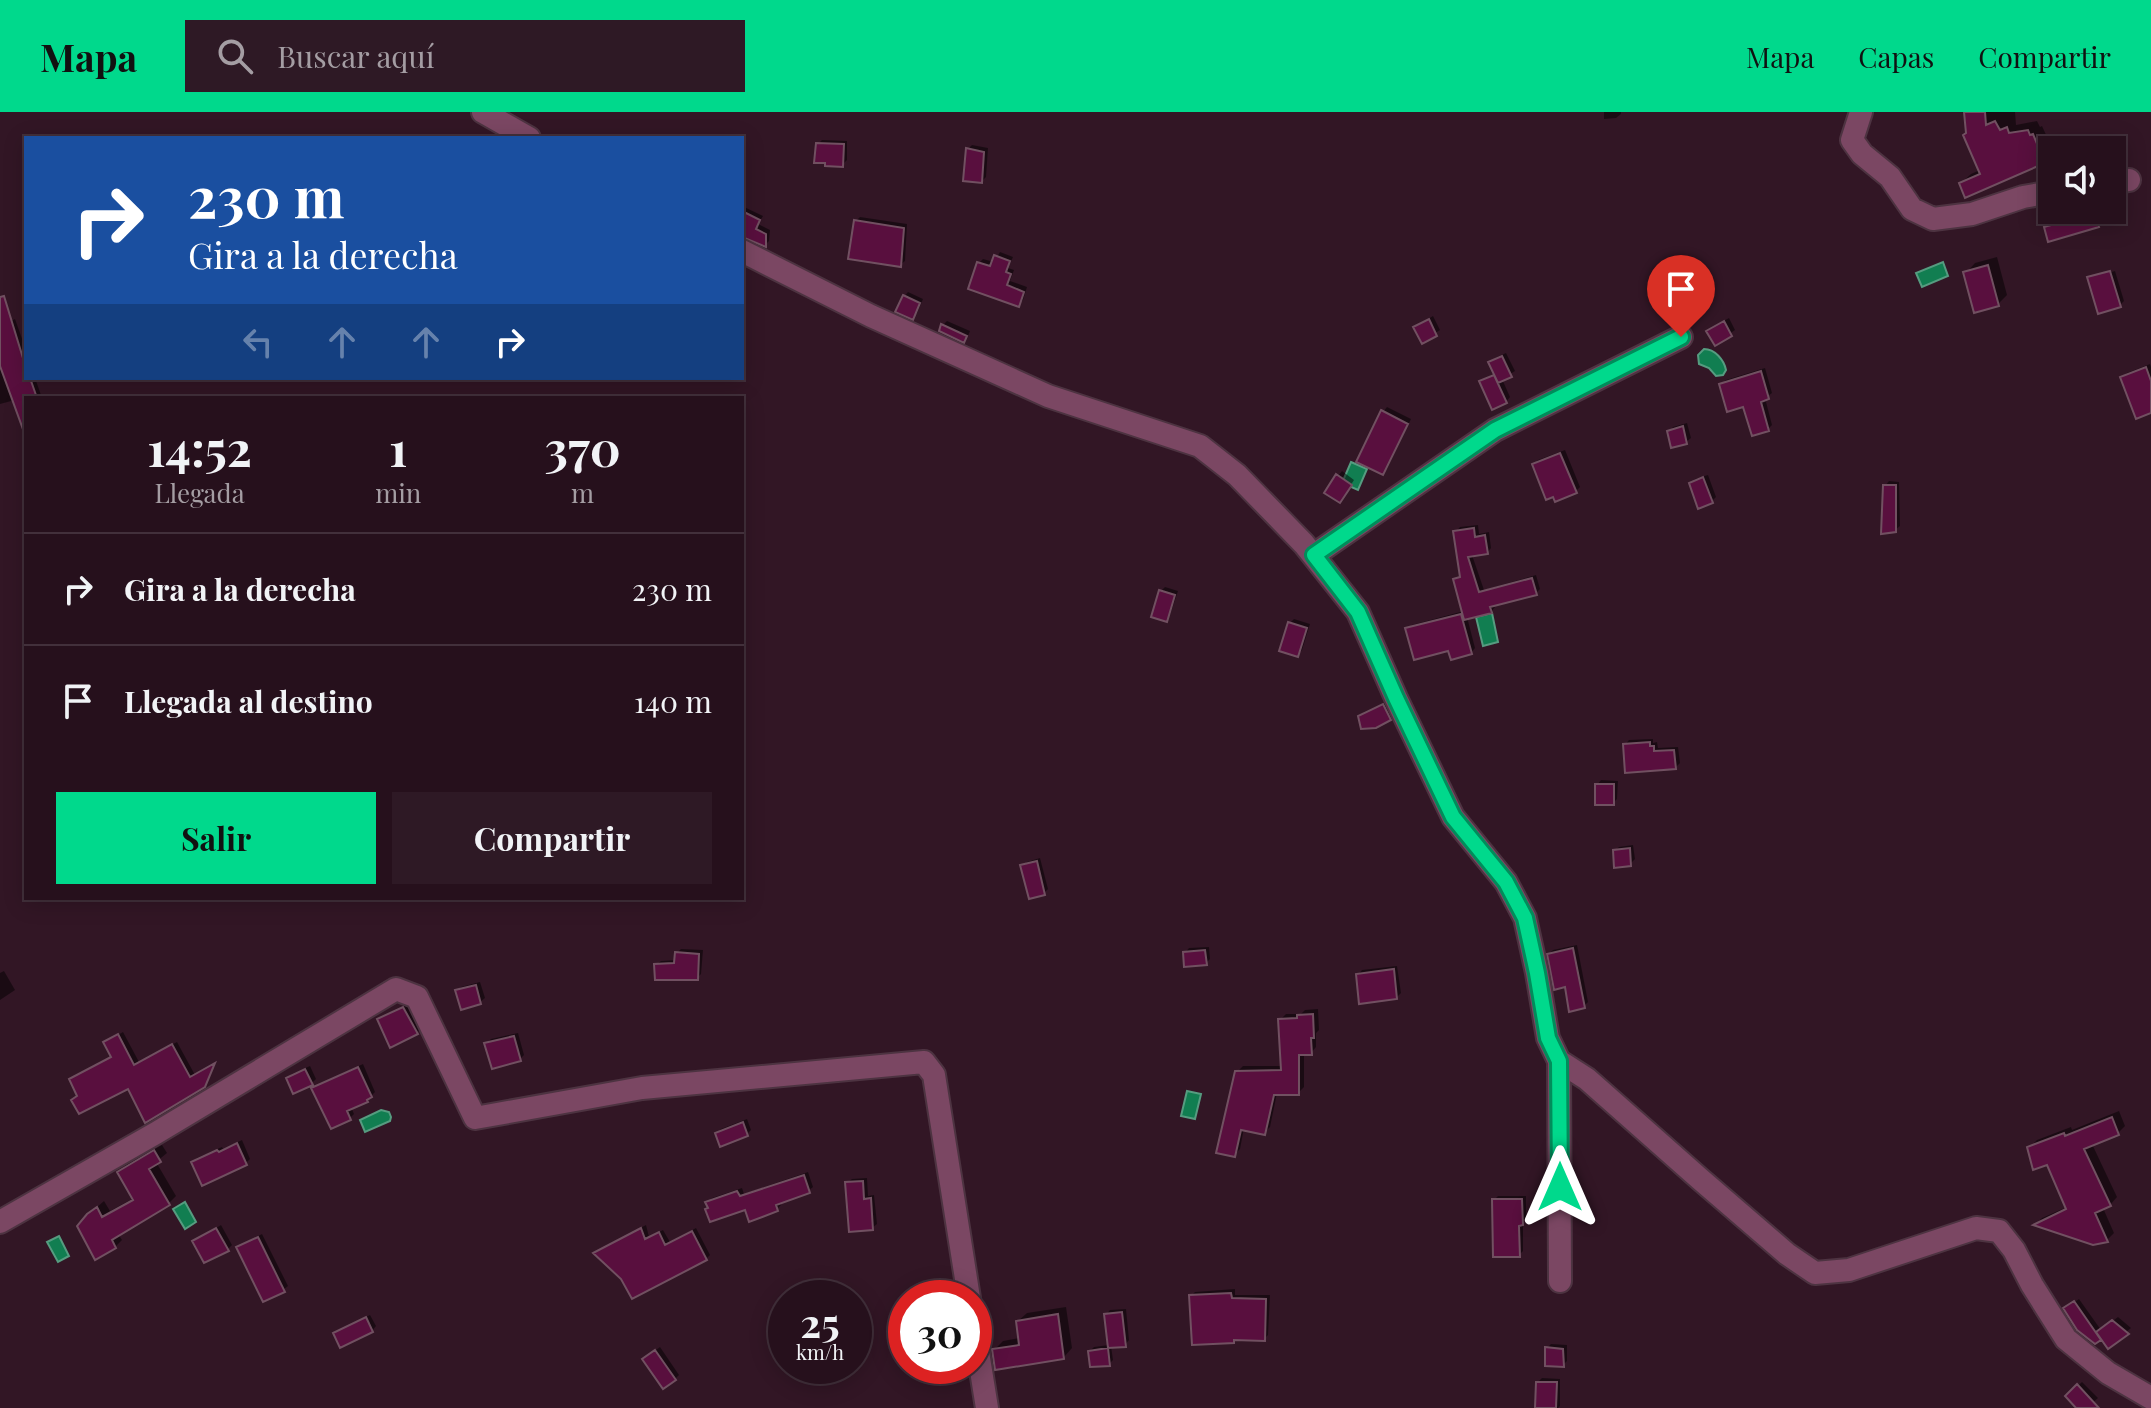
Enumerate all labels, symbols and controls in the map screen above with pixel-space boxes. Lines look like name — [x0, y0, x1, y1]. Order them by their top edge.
search box — [185, 20, 745, 92]
text: Mapa — [40, 31, 137, 82]
icon: search — [213, 34, 257, 78]
text: Buscar aquí — [277, 36, 434, 76]
text: Mapa — [1746, 38, 1814, 75]
text: Capas — [1858, 38, 1934, 75]
text: Compartir — [1978, 38, 2111, 75]
map controls — [2038, 136, 2126, 224]
button: sound — [2038, 136, 2126, 224]
text: 230 m — [188, 158, 344, 233]
icon: right — [56, 168, 160, 272]
text: Gira a la derecha — [188, 230, 458, 278]
pin — [1647, 255, 1715, 337]
icon: arrive — [1659, 267, 1703, 311]
icon: left — [236, 320, 280, 364]
icon: ahead — [320, 320, 364, 364]
icon: ahead — [404, 320, 448, 364]
icon: right — [488, 320, 532, 364]
text: 14:52 — [147, 415, 252, 479]
text: 1 — [389, 415, 407, 479]
text: 370 — [545, 415, 621, 479]
text: Llegada — [155, 475, 245, 510]
text: min — [375, 475, 421, 510]
text: m — [571, 475, 594, 510]
icon: right — [56, 567, 100, 611]
text: Gira a la derecha — [124, 569, 356, 609]
text: 230 m — [632, 569, 712, 609]
icon: arrive — [56, 679, 100, 723]
text: Llegada al destino — [124, 681, 373, 721]
text: 140 m — [634, 681, 712, 721]
button: Salir — [56, 792, 376, 884]
button: Compartir — [392, 792, 712, 884]
position arrow — [1518, 1145, 1602, 1229]
speed limit sign: 30 — [888, 1280, 992, 1384]
text: 25 — [800, 1295, 840, 1348]
text: km/h — [796, 1338, 844, 1365]

